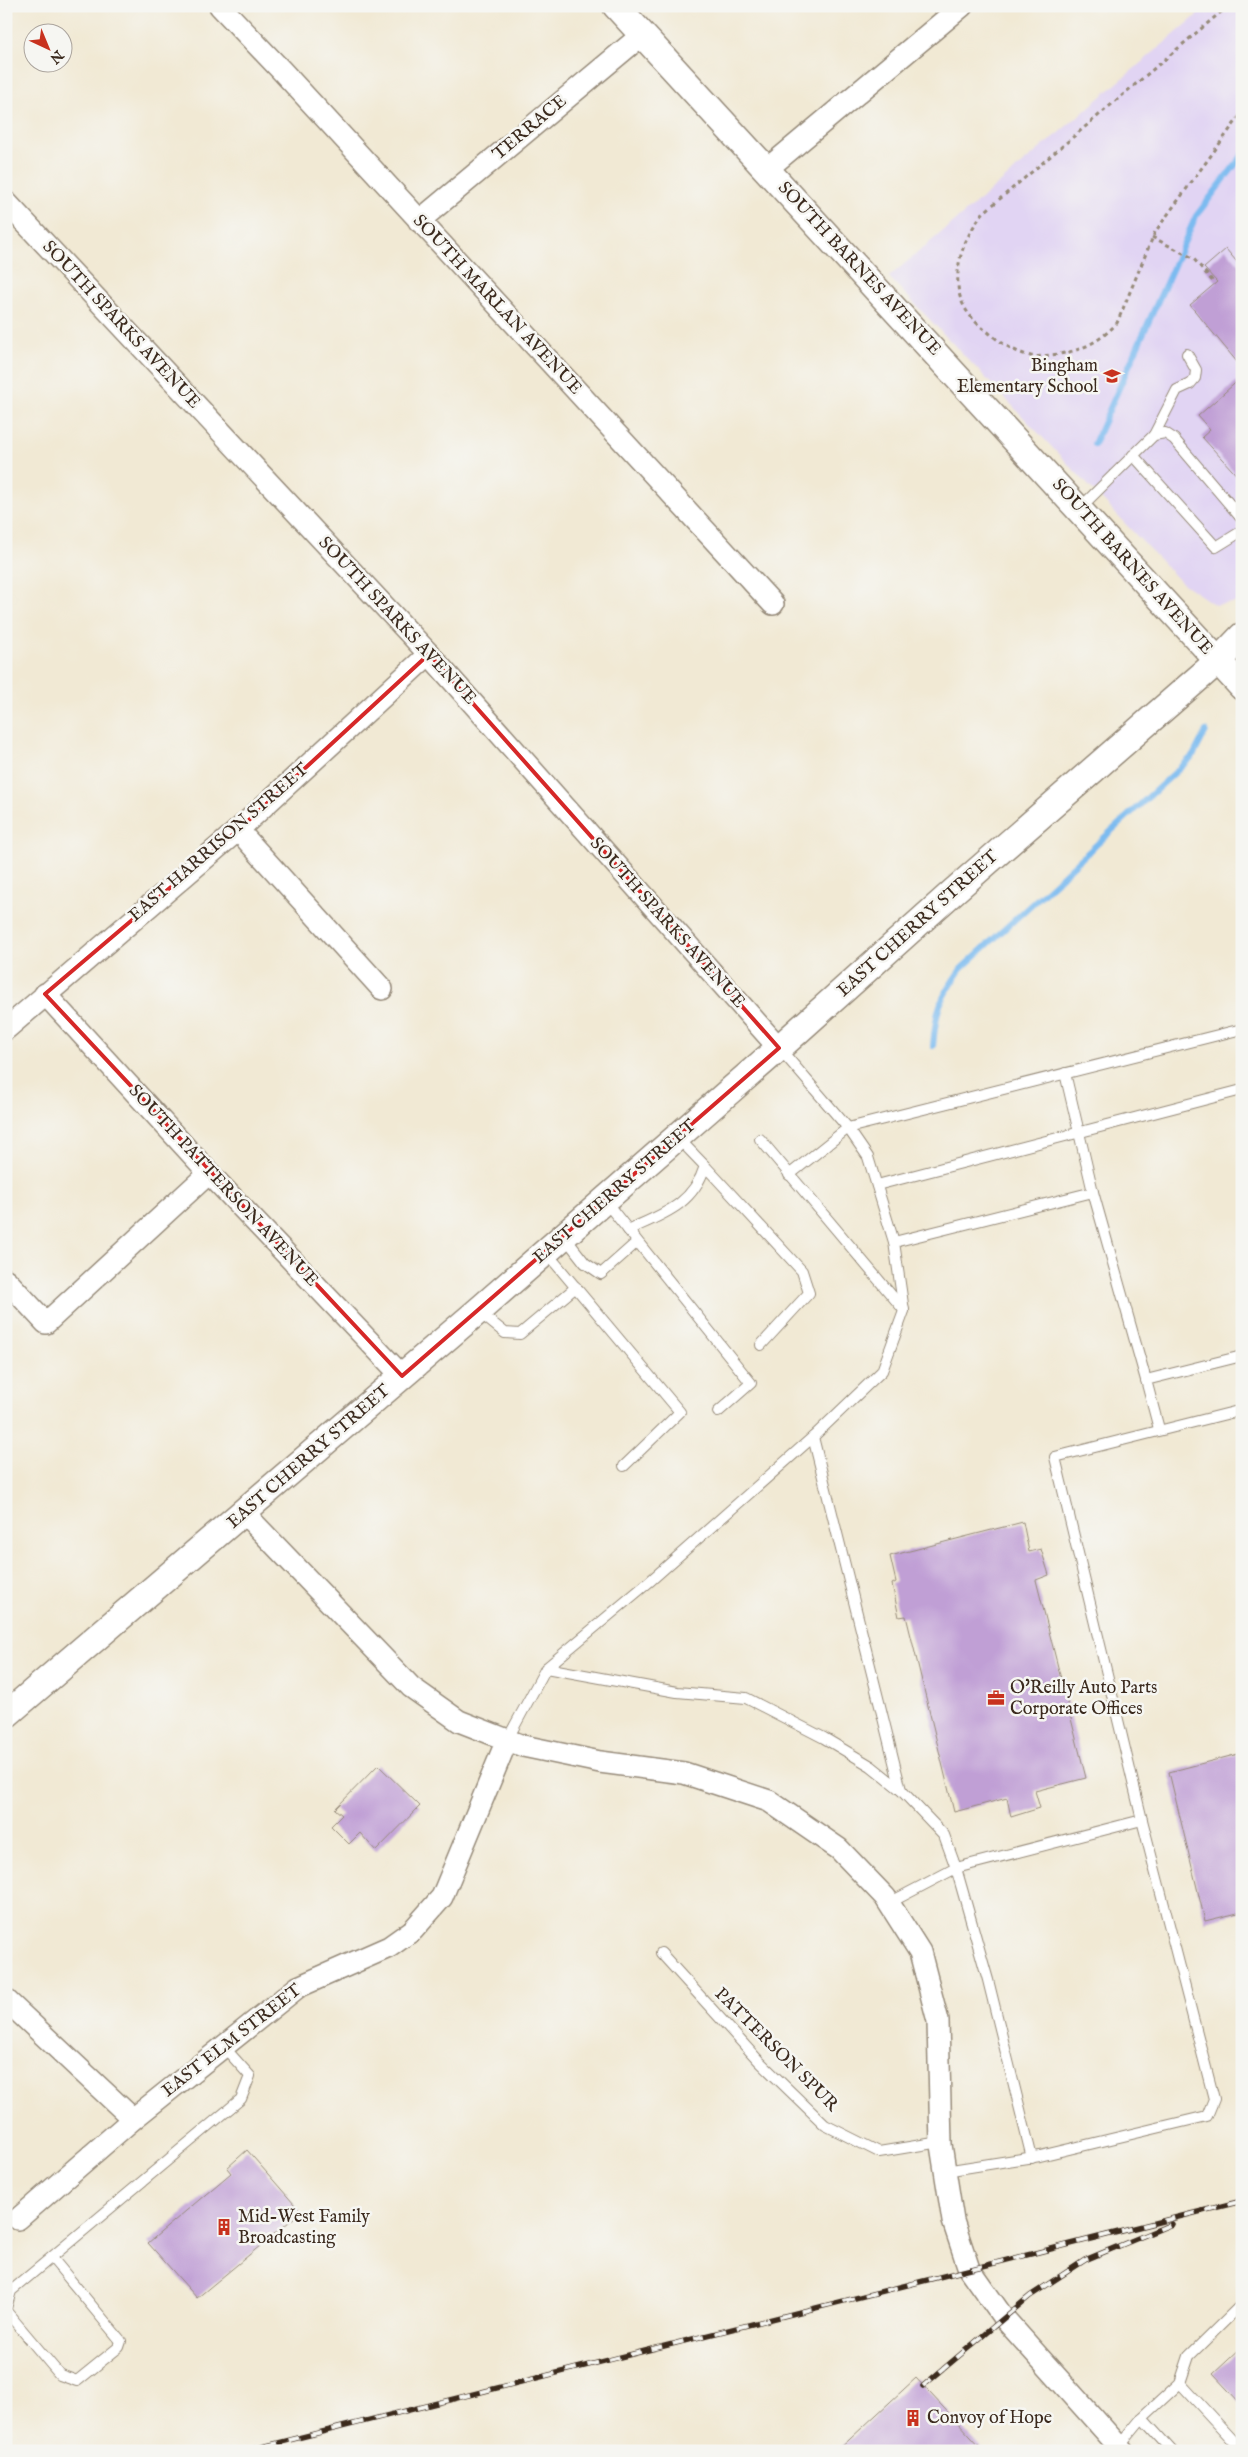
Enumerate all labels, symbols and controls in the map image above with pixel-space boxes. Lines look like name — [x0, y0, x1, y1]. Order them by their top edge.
north arrow — [22, 22, 72, 72]
text: N — [46, 45, 68, 67]
street label: TERRACE — [488, 90, 572, 166]
street label: SOUTH BARNES AVENUE — [772, 177, 946, 361]
street label: SOUTH MARLAN AVENUE — [407, 210, 587, 400]
street label: SOUTH SPARKS AVENUE — [37, 236, 205, 414]
place label: Bingham Elementary School — [957, 355, 1098, 399]
school or university icon: Bingham Elementary School — [1102, 366, 1122, 386]
street label: SOUTH BARNES AVENUE — [1047, 474, 1217, 660]
street label: SOUTH SPARKS AVENUE — [313, 532, 481, 710]
street label: EAST HARRISON STREET — [124, 759, 314, 927]
street label: SOUTH SPARKS AVENUE — [584, 833, 750, 1013]
street label: EAST CHERRY STREET — [833, 846, 1003, 1002]
street label: SOUTH PATTERSON AVENUE — [123, 1080, 323, 1292]
street label: EAST CHERRY STREET — [529, 1115, 701, 1269]
street label: EAST CHERRY STREET — [223, 1380, 395, 1534]
place label: O'Reilly Auto Parts Corporate Offices — [1010, 1677, 1157, 1721]
office icon: O'Reilly Auto Parts Corporate Offices — [986, 1688, 1006, 1708]
street label: EAST ELM STREET — [158, 1979, 306, 2103]
street label: PATTERSON SPUR — [709, 1983, 844, 2118]
place label: Mid-West Family Broadcasting — [238, 2206, 370, 2250]
building icon: Mid-West Family Broadcasting — [214, 2217, 234, 2237]
place label: Convoy of Hope — [927, 2407, 1052, 2430]
building icon: Convoy of Hope — [903, 2408, 923, 2428]

